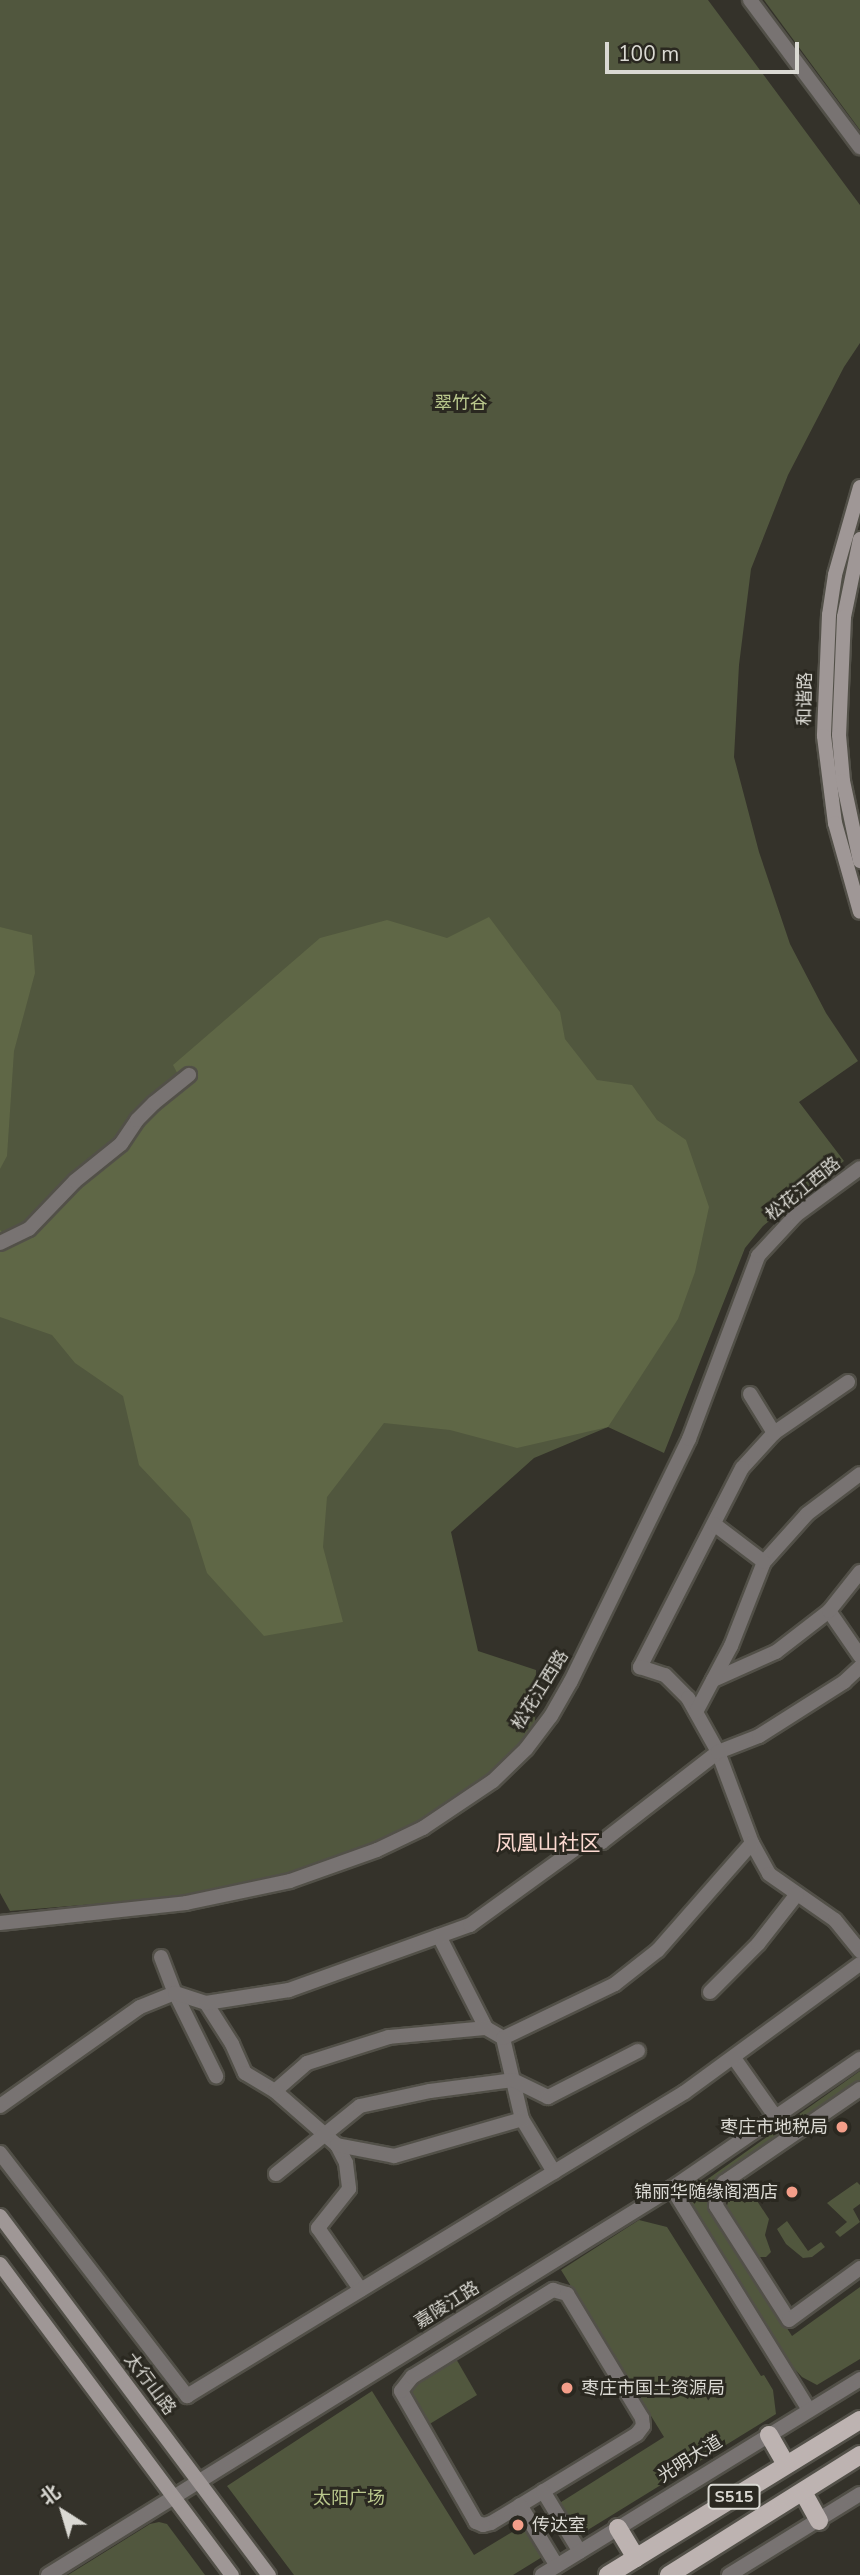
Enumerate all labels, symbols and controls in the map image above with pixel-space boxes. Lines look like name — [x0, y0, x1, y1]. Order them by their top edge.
scale bar — [608, 28, 802, 72]
text: 100 m — [618, 40, 679, 68]
park label: 翠竹谷 — [434, 392, 488, 414]
street label: 和谐路 — [794, 672, 816, 726]
street label: 松花江西路 — [761, 1152, 845, 1226]
street label: 松花江西路 — [507, 1646, 573, 1734]
district label: 凤凰山社区 — [496, 1830, 600, 1856]
place label: 枣庄市地税局 — [720, 2116, 828, 2138]
marker: 枣庄市地税局 — [834, 2119, 850, 2135]
place label: 锦丽华随缘阁酒店 — [634, 2181, 778, 2203]
marker: 锦丽华随缘阁酒店 — [784, 2184, 800, 2200]
street label: 嘉陵江路 — [411, 2277, 483, 2333]
street label: 太行山路 — [120, 2349, 180, 2419]
place label: 枣庄市国土资源局 — [581, 2377, 725, 2399]
marker: 枣庄市国土资源局 — [559, 2380, 575, 2396]
street label: 光明大道 — [654, 2431, 726, 2487]
north arrow — [28, 2477, 98, 2547]
text: 北 — [35, 2479, 66, 2511]
road number: S515 — [706, 2484, 762, 2510]
park label: 太阳广场 — [313, 2487, 385, 2509]
place label: 传达室 — [532, 2514, 586, 2536]
marker: 传达室 — [510, 2517, 526, 2533]

